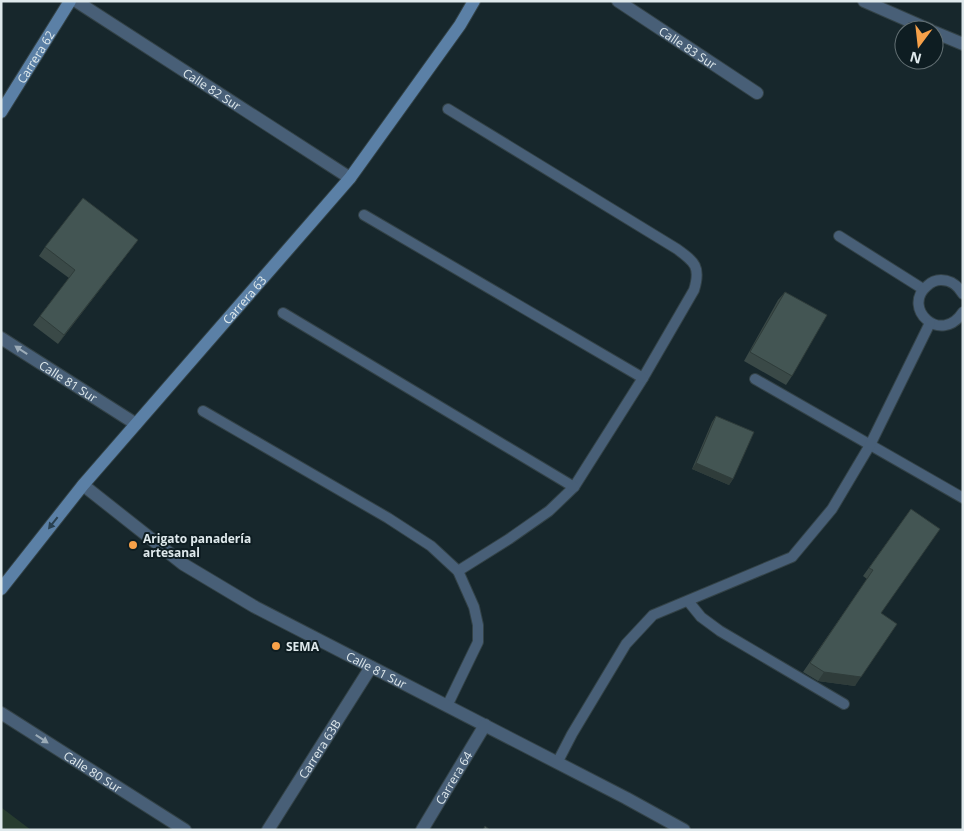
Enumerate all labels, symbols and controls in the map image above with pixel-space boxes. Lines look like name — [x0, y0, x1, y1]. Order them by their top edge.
north arrow — [894, 20, 944, 70]
street label: Calle 83 Sur — [656, 22, 720, 73]
street label: Carrera 62 — [12, 27, 58, 86]
text: N — [908, 47, 923, 69]
street label: Calle 82 Sur — [180, 64, 244, 114]
street label: Carrera 63 — [218, 272, 270, 328]
one-way arrow — [15, 346, 28, 355]
street label: Calle 81 Sur — [36, 356, 101, 406]
one-way arrow — [47, 516, 58, 529]
place label: Arigato panadería artesanal — [143, 530, 251, 561]
marker: Arigato panadería artesanal — [127, 539, 139, 551]
place label: SEMA — [286, 638, 320, 655]
marker: SEMA — [270, 640, 282, 652]
street label: Calle 81 Sur — [343, 647, 410, 692]
street label: Carrera 63B — [294, 716, 344, 782]
one-way arrow — [36, 734, 49, 744]
street label: Calle 80 Sur — [61, 747, 125, 796]
street label: Carrera 64 — [431, 748, 476, 807]

